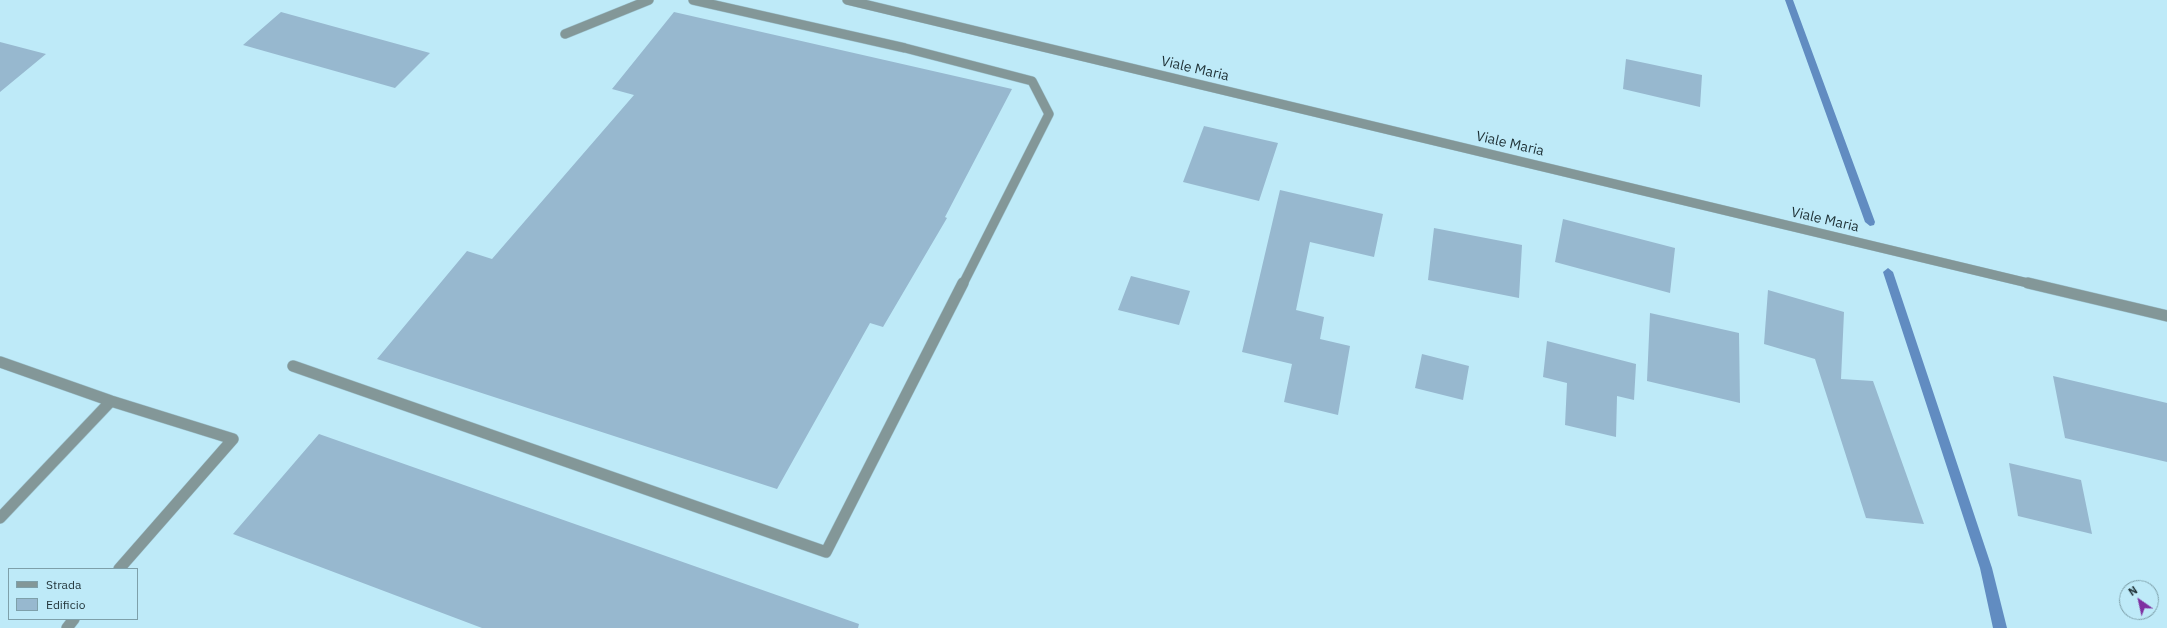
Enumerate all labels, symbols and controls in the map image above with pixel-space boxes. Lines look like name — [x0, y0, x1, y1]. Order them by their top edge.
street label: Viale Maria — [1159, 53, 1231, 85]
street label: Viale Maria — [1474, 128, 1546, 160]
street label: Viale Maria — [1789, 204, 1861, 236]
legend — [8, 568, 138, 620]
text: Strada — [46, 577, 81, 592]
north arrow — [2119, 580, 2159, 620]
text: N — [2126, 583, 2140, 599]
text: Edificio — [46, 597, 85, 612]

